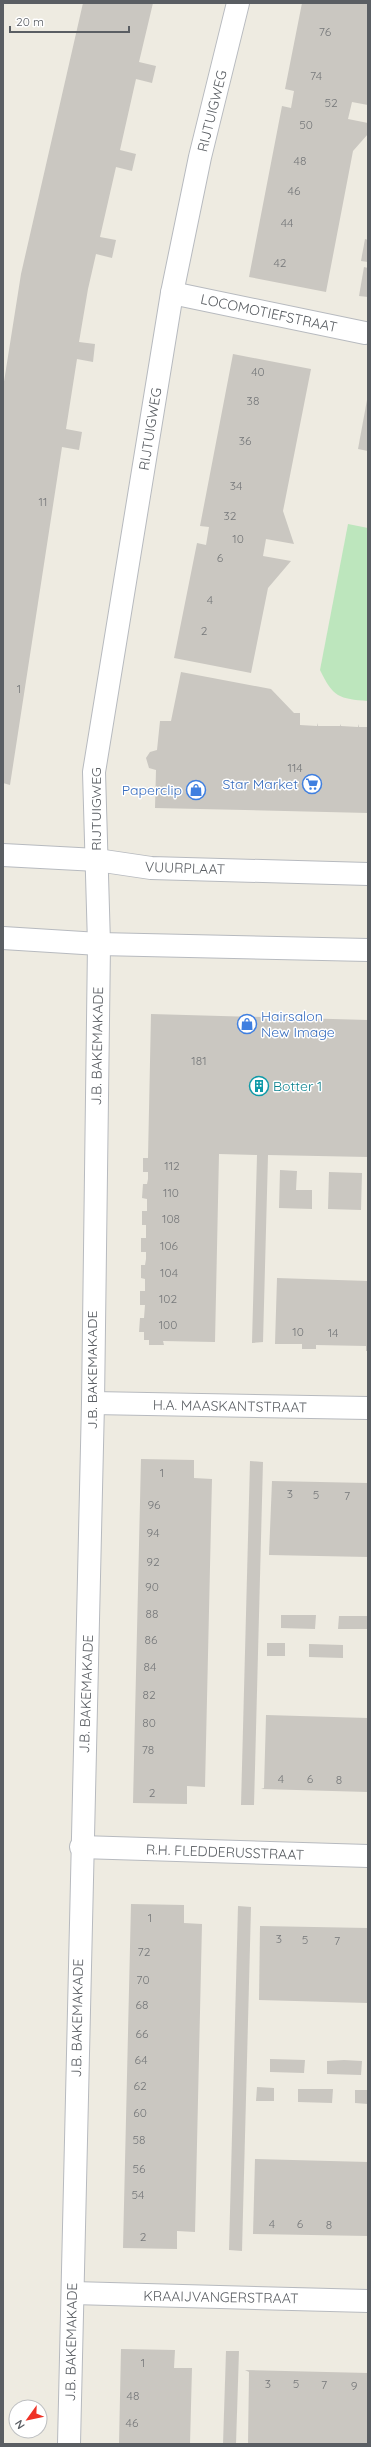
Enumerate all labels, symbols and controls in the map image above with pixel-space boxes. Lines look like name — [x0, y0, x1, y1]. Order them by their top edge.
scale bar — [10, 8, 129, 34]
text: 20 m — [16, 14, 44, 29]
house number: 76 — [319, 24, 332, 39]
street label: RIJTUIGWEG — [193, 68, 231, 154]
house number: 74 — [310, 68, 322, 83]
house number: 52 — [324, 95, 338, 110]
house number: 50 — [299, 117, 313, 132]
house number: 48 — [294, 153, 306, 168]
house number: 46 — [288, 183, 301, 198]
house number: 44 — [281, 215, 293, 230]
house number: 42 — [274, 255, 287, 270]
street label: LOCOMOTIEFSTRAAT — [199, 290, 339, 336]
house number: 40 — [251, 364, 265, 379]
street label: RIJTUIGWEG — [135, 386, 165, 472]
house number: 38 — [247, 393, 259, 408]
house number: 36 — [239, 433, 252, 448]
house number: 34 — [230, 478, 242, 493]
house number: 11 — [39, 494, 47, 509]
house number: 32 — [224, 508, 237, 523]
house number: 10 — [232, 531, 244, 546]
house number: 6 — [217, 550, 224, 565]
house number: 4 — [207, 592, 213, 607]
house number: 2 — [201, 623, 208, 638]
house number: 1 — [17, 681, 21, 696]
house number: 114 — [287, 760, 303, 775]
street label: RIJTUIGWEG — [87, 767, 105, 851]
supermarket icon: Star Market — [301, 773, 323, 795]
place label: Star Market — [222, 775, 298, 793]
shop icon: Paperclip — [185, 779, 207, 801]
place label: Paperclip — [122, 781, 182, 799]
street label: VUURPLAAT — [145, 858, 225, 878]
street label: J.B. BAKEMAKADE — [87, 986, 107, 1106]
place label: Hairsalon New Image — [261, 1007, 335, 1041]
shop icon: Hairsalon New Image — [236, 1013, 258, 1035]
house number: 181 — [191, 1053, 207, 1068]
building icon: Botter 1 — [248, 1075, 270, 1097]
place label: Botter 1 — [273, 1077, 322, 1095]
house number: 112 — [164, 1158, 180, 1173]
house number: 110 — [163, 1185, 179, 1200]
house number: 108 — [162, 1211, 180, 1226]
house number: 106 — [160, 1238, 179, 1253]
house number: 104 — [160, 1265, 178, 1280]
house number: 102 — [159, 1291, 177, 1306]
street label: J.B. BAKEMAKADE — [83, 1311, 101, 1429]
house number: 100 — [159, 1317, 177, 1332]
house number: 10 — [292, 1324, 304, 1339]
house number: 14 — [328, 1325, 338, 1340]
street label: H.A. MAASKANTSTRAAT — [153, 1396, 307, 1416]
house number: 1 — [160, 1465, 164, 1480]
house number: 3 — [287, 1486, 293, 1501]
house number: 5 — [313, 1487, 319, 1502]
house number: 7 — [344, 1488, 350, 1503]
house number: 96 — [147, 1497, 161, 1512]
house number: 94 — [146, 1525, 160, 1540]
house number: 92 — [146, 1554, 160, 1569]
house number: 90 — [145, 1579, 159, 1594]
house number: 88 — [146, 1606, 158, 1621]
house number: 86 — [145, 1632, 158, 1647]
street label: J.B. BAKEMAKADE — [75, 1634, 97, 1754]
house number: 84 — [144, 1659, 156, 1674]
house number: 82 — [142, 1687, 156, 1702]
house number: 80 — [142, 1715, 156, 1730]
house number: 78 — [142, 1742, 154, 1757]
house number: 4 — [278, 1771, 284, 1786]
house number: 6 — [307, 1771, 314, 1786]
house number: 8 — [336, 1772, 342, 1787]
house number: 2 — [149, 1785, 156, 1800]
street label: R.H. FLEDDERUSSTRAAT — [146, 1840, 304, 1864]
house number: 1 — [148, 1910, 152, 1925]
house number: 3 — [276, 1931, 282, 1946]
house number: 5 — [302, 1932, 308, 1947]
house number: 7 — [334, 1933, 340, 1948]
house number: 72 — [138, 1944, 151, 1959]
street label: J.B. BAKEMAKADE — [67, 1958, 87, 2078]
house number: 70 — [136, 1972, 150, 1987]
house number: 68 — [136, 1997, 148, 2012]
house number: 66 — [136, 2026, 149, 2041]
house number: 64 — [135, 2052, 147, 2067]
house number: 62 — [133, 2078, 147, 2093]
house number: 60 — [133, 2105, 147, 2120]
house number: 58 — [132, 2132, 146, 2147]
house number: 56 — [133, 2161, 146, 2176]
house number: 54 — [132, 2187, 144, 2202]
house number: 4 — [269, 2216, 275, 2231]
house number: 6 — [297, 2216, 304, 2231]
house number: 8 — [326, 2217, 332, 2232]
house number: 2 — [140, 2229, 147, 2244]
street label: J.B. BAKEMAKADE — [61, 2282, 81, 2402]
street label: KRAAIJVANGERSTRAAT — [143, 2287, 299, 2307]
house number: 1 — [141, 2355, 145, 2370]
house number: 3 — [265, 2376, 271, 2391]
house number: 5 — [293, 2376, 299, 2391]
house number: 7 — [321, 2377, 327, 2392]
house number: 9 — [351, 2378, 358, 2393]
house number: 48 — [127, 2388, 139, 2403]
north arrow — [8, 2399, 48, 2439]
house number: 46 — [126, 2415, 139, 2430]
text: N — [12, 2417, 28, 2432]

